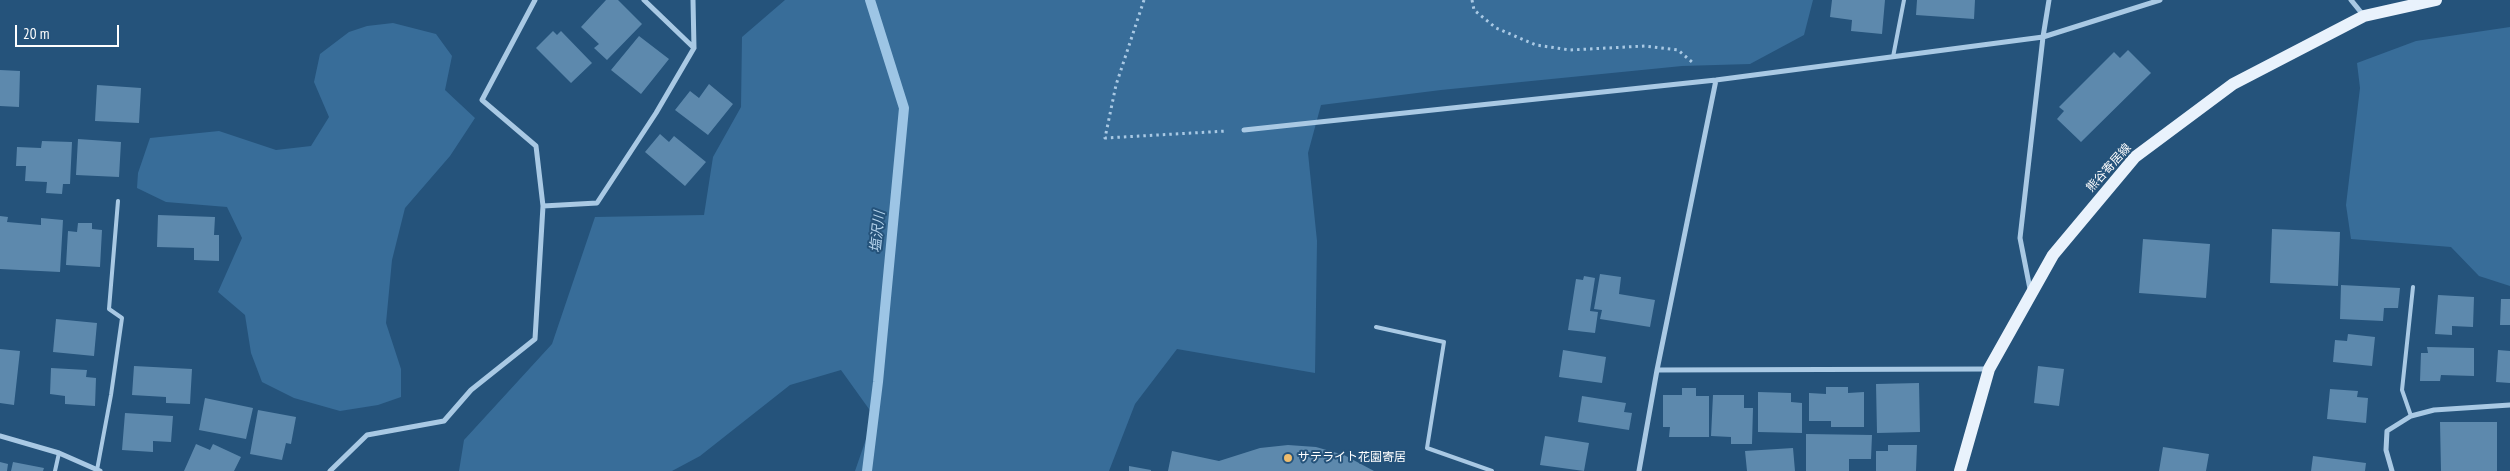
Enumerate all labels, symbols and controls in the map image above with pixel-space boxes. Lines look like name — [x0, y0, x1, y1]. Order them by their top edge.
scale bar — [18, 15, 121, 47]
text: 20 m — [23, 24, 49, 43]
street label: 熊谷寄居線 — [2084, 141, 2134, 195]
water label: 塩沢川 — [867, 210, 889, 254]
place label: サテライト花園寄居 — [1298, 451, 1406, 465]
marker: サテライト花園寄居 — [1282, 452, 1294, 464]

